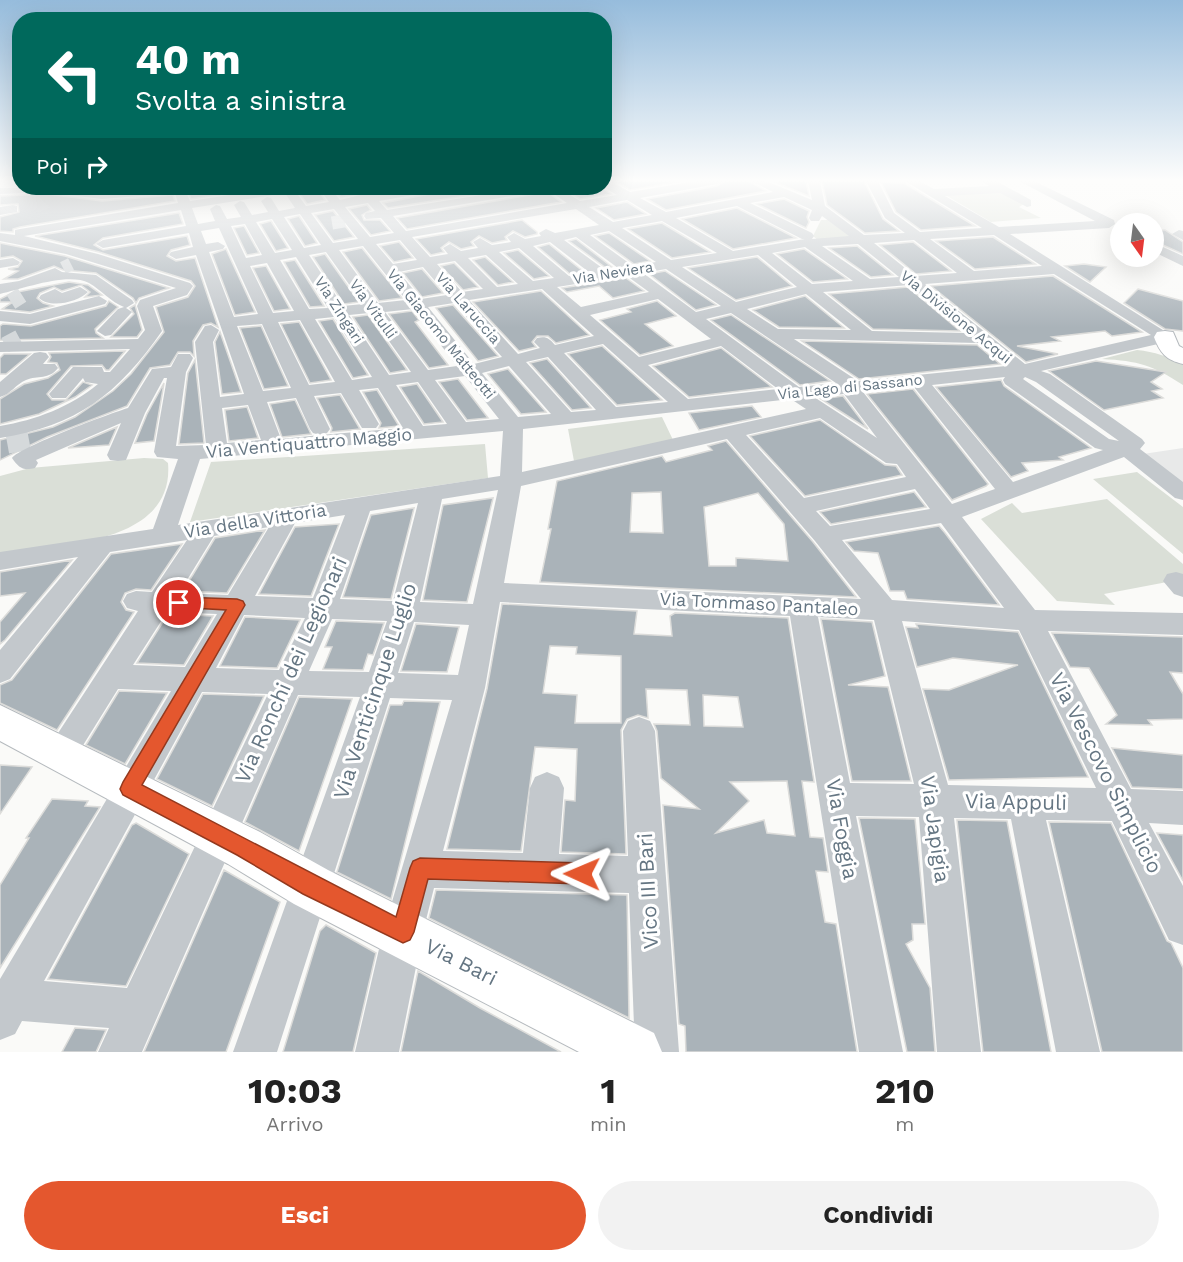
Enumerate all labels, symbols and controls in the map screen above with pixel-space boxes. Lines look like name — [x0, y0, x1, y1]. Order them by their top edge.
text: 40 m — [135, 35, 241, 84]
icon: left — [36, 36, 114, 114]
text: Svolta a sinistra — [135, 85, 346, 117]
icon: right — [80, 150, 113, 183]
text: Poi — [36, 154, 68, 179]
north arrow — [1110, 213, 1164, 267]
map controls — [1110, 213, 1164, 267]
street label: Via Neviera — [572, 258, 655, 288]
street label: Via Giacomo Matteotti — [383, 265, 499, 403]
street label: Via Divisione Acqui — [897, 267, 1015, 367]
street label: Via Laruccia — [432, 268, 504, 348]
street label: Via Zingari — [311, 273, 367, 347]
street label: Via Vitulli — [345, 276, 401, 342]
street label: Via Lago di Sassano — [777, 370, 923, 404]
street label: Via Ventiquattro Maggio — [205, 423, 413, 462]
street label: Via della Vittoria — [182, 499, 328, 542]
street label: Via Ronchi dei Legionari — [229, 553, 352, 787]
pin — [153, 577, 204, 628]
street label: Via Venticinque Luglio — [328, 580, 421, 802]
icon: arrive — [162, 586, 195, 619]
street label: Via Tommaso Pantaleo — [659, 588, 859, 619]
street label: Via Vescovo Simplicio — [1045, 668, 1168, 877]
street label: Via Japigia — [916, 774, 955, 884]
street label: Via Foggia — [821, 777, 864, 881]
street label: Via Appuli — [965, 788, 1067, 815]
street label: Vico III Bari — [632, 832, 663, 950]
position arrow — [550, 842, 614, 906]
street label: Via Bari — [421, 933, 501, 990]
text: 10:03 — [248, 1070, 342, 1112]
text: 1 — [601, 1070, 616, 1112]
text: 210 — [875, 1070, 935, 1112]
text: Arrivo — [266, 1112, 324, 1136]
text: min — [590, 1112, 627, 1136]
text: m — [895, 1112, 914, 1136]
button: Esci — [24, 1181, 586, 1250]
button: Condividi — [598, 1181, 1159, 1250]

